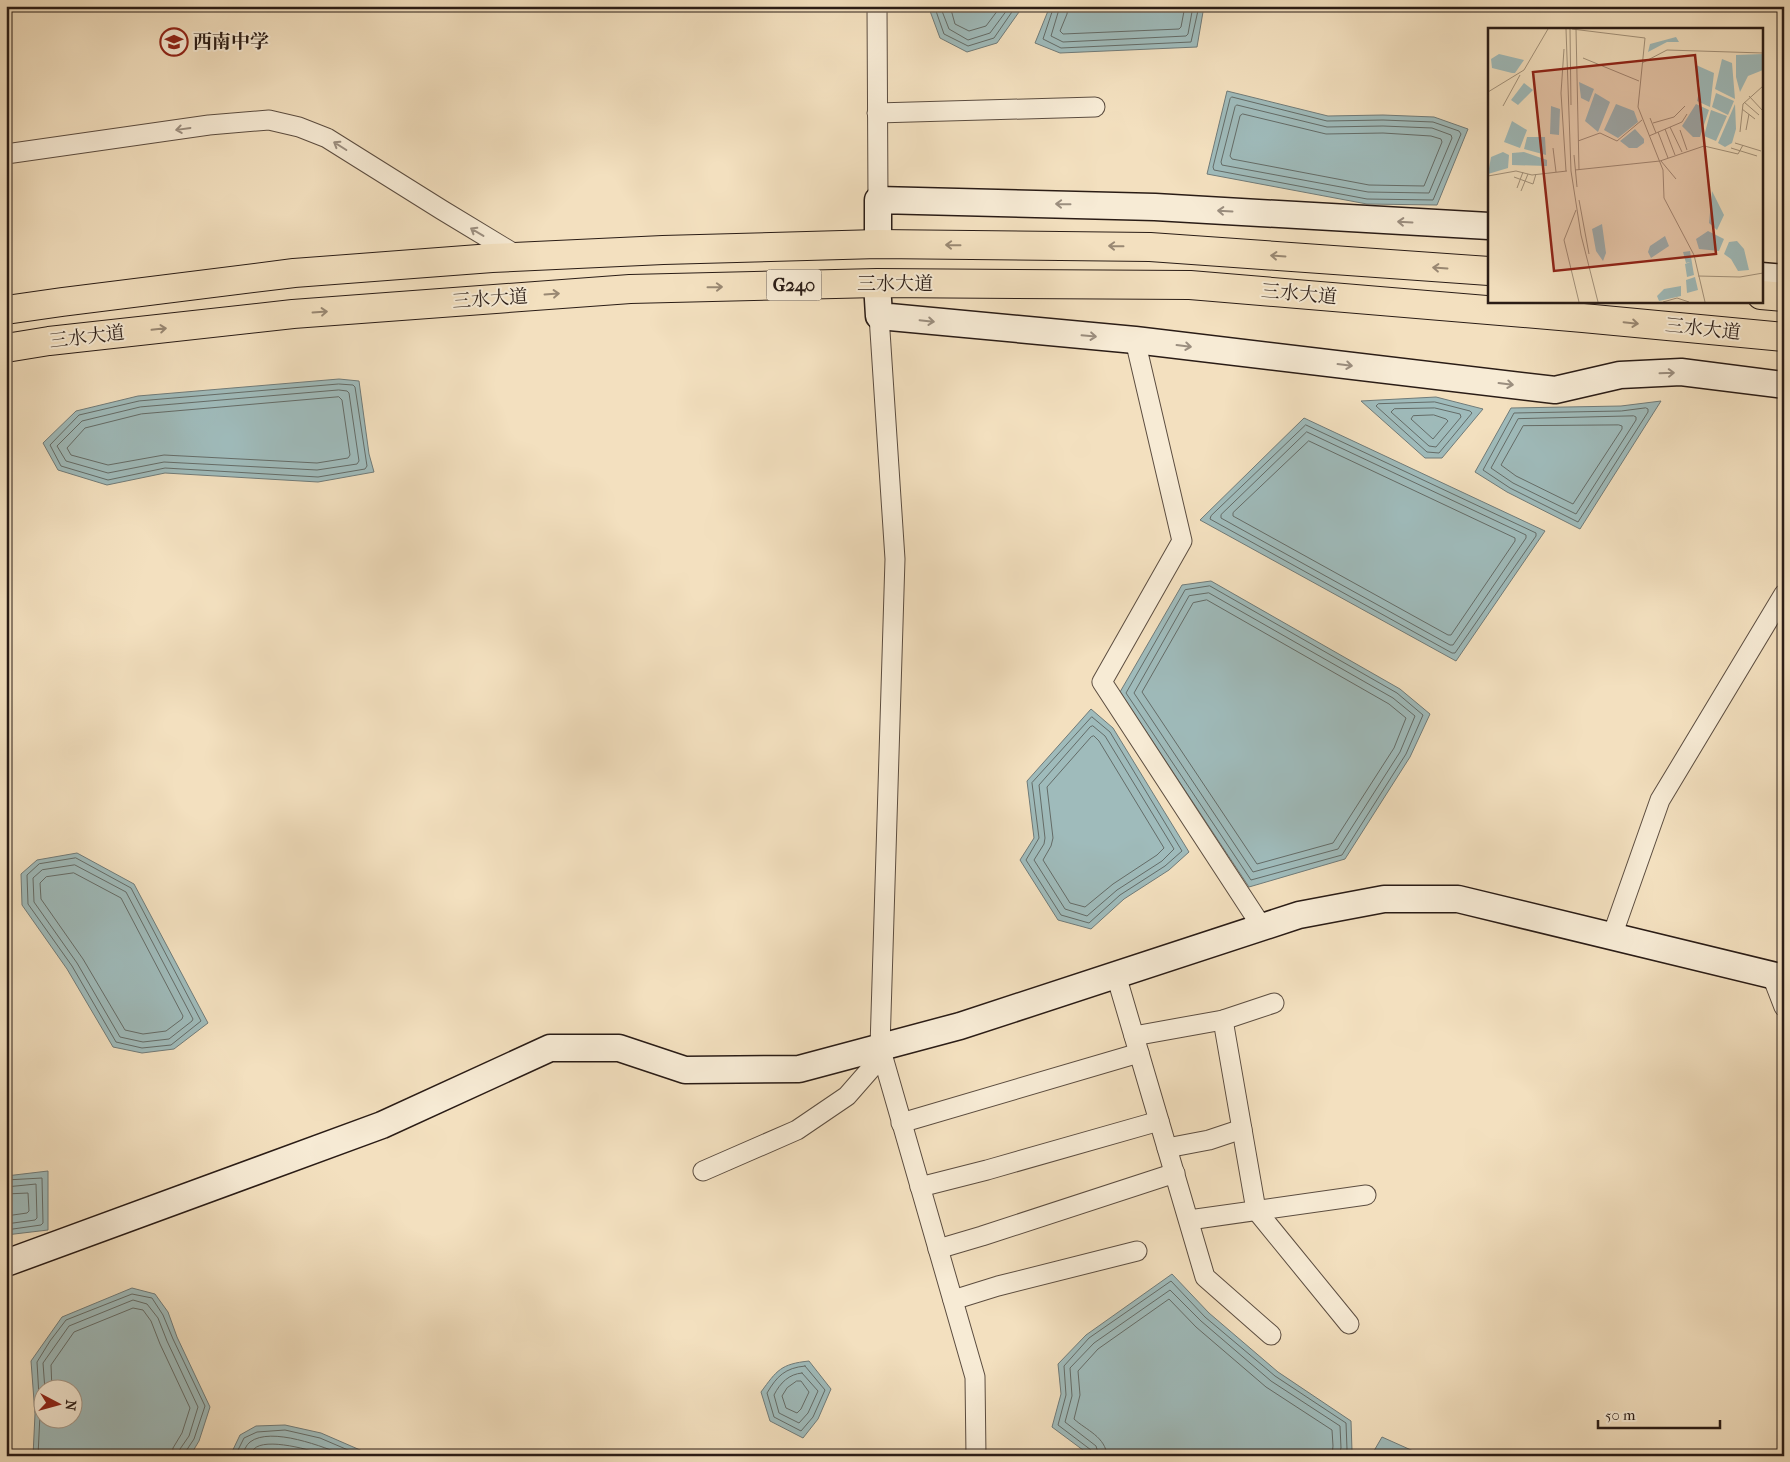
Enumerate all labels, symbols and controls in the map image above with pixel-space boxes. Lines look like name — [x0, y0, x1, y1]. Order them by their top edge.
school or university icon: 西南中学 — [159, 27, 189, 57]
inset map — [1488, 28, 1762, 302]
place label: 西南中学 — [193, 31, 269, 53]
one-way arrow — [175, 124, 191, 134]
one-way arrow — [333, 141, 347, 151]
one-way arrow — [1055, 200, 1071, 209]
one-way arrow — [1218, 207, 1234, 216]
one-way arrow — [1397, 217, 1413, 226]
one-way arrow — [471, 226, 485, 236]
one-way arrow — [946, 240, 962, 249]
one-way arrow — [1108, 241, 1124, 251]
one-way arrow — [1270, 251, 1286, 261]
one-way arrow — [1432, 263, 1448, 272]
road number: G240 — [766, 270, 822, 300]
street label: 三水大道 — [857, 273, 933, 295]
street label: 三水大道 — [1260, 280, 1338, 308]
one-way arrow — [706, 282, 722, 292]
street label: 三水大道 — [451, 285, 529, 313]
one-way arrow — [544, 290, 560, 299]
one-way arrow — [312, 307, 328, 317]
street label: 三水大道 — [1664, 314, 1742, 344]
one-way arrow — [919, 316, 935, 326]
one-way arrow — [1623, 318, 1639, 327]
street label: 三水大道 — [48, 321, 126, 353]
one-way arrow — [151, 324, 167, 334]
one-way arrow — [1081, 331, 1097, 341]
one-way arrow — [1175, 341, 1191, 351]
one-way arrow — [1337, 360, 1353, 370]
one-way arrow — [1658, 368, 1674, 378]
one-way arrow — [1498, 379, 1514, 389]
north arrow — [32, 1380, 82, 1430]
scale bar — [1598, 1397, 1720, 1429]
text: N — [61, 1399, 79, 1412]
text: 50 m — [1605, 1406, 1636, 1424]

